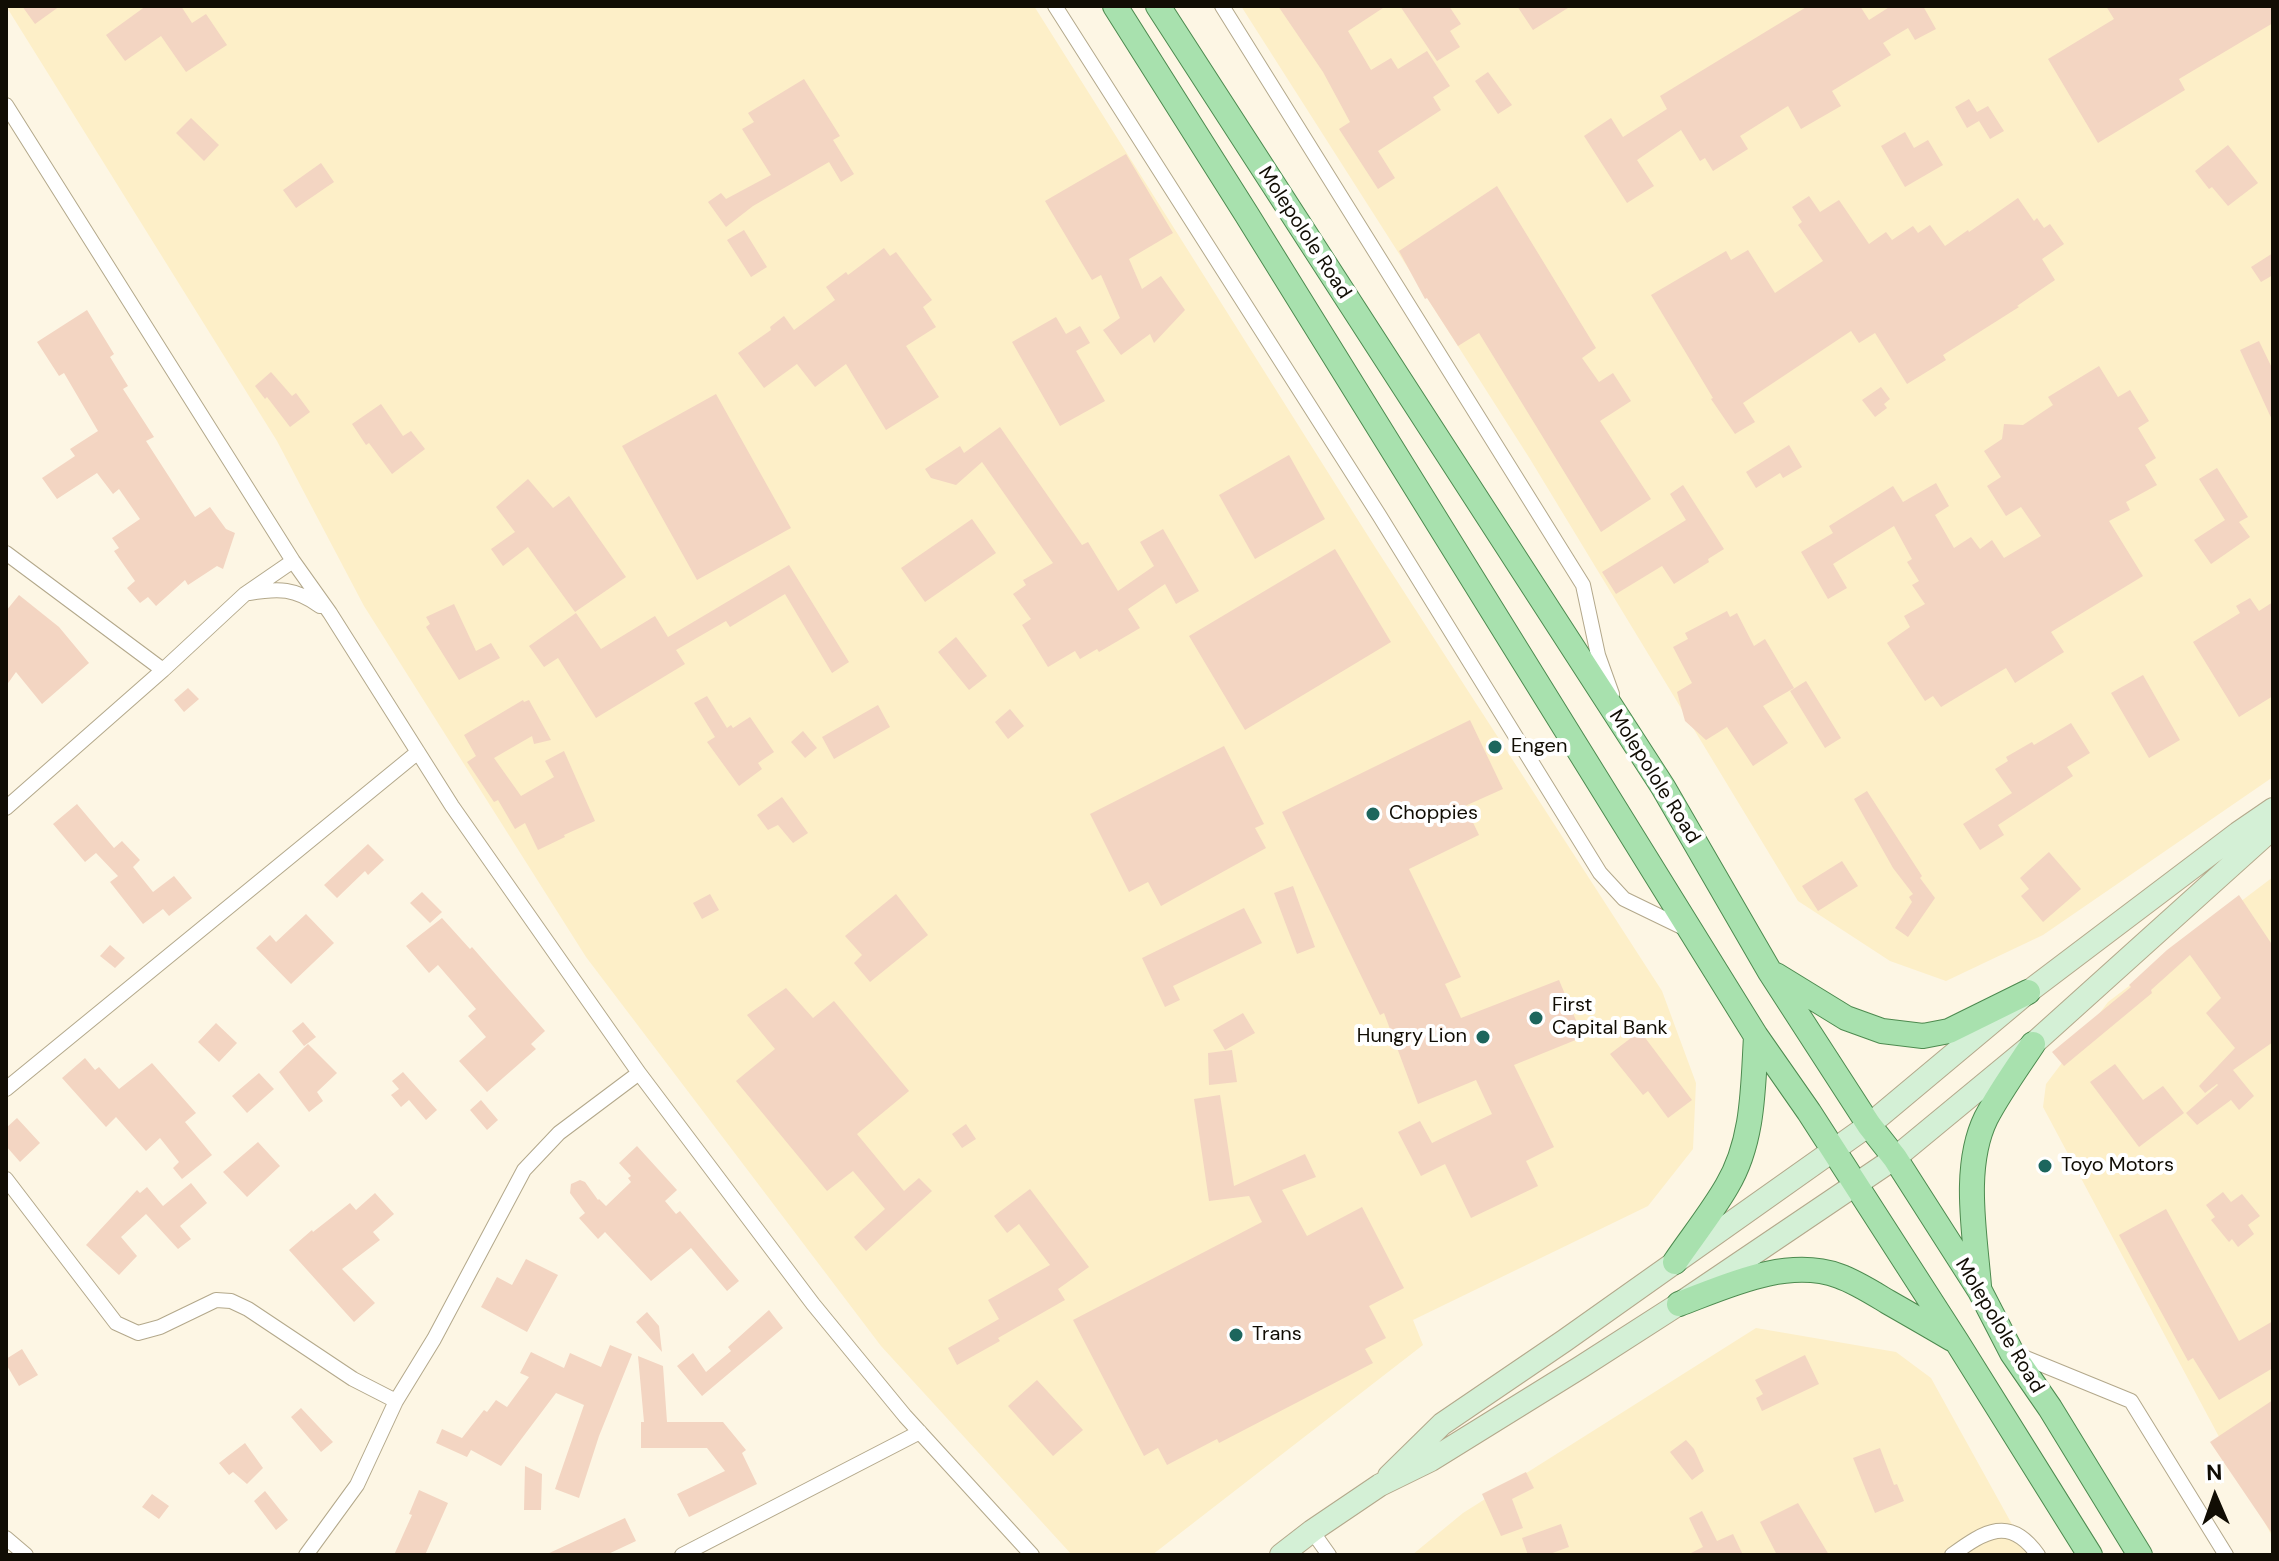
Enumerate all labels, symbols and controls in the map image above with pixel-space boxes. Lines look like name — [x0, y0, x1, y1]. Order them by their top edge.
street label: Molepolole Road — [1252, 162, 1356, 304]
street label: Molepolole Road — [1603, 706, 1705, 848]
place label: Engen — [1511, 735, 1567, 759]
marker: Engen — [1486, 738, 1504, 756]
place label: Choppies — [1389, 802, 1478, 826]
marker: Choppies — [1364, 805, 1382, 823]
place label: First Capital Bank — [1552, 994, 1668, 1041]
marker: First Capital Bank — [1527, 1009, 1545, 1027]
place label: Hungry Lion — [1357, 1025, 1467, 1049]
marker: Hungry Lion — [1474, 1028, 1492, 1046]
place label: Toyo Motors — [2061, 1154, 2174, 1178]
marker: Toyo Motors — [2036, 1157, 2054, 1175]
street label: Molepolole Road — [1949, 1254, 2049, 1398]
place label: Trans — [1252, 1323, 1302, 1347]
marker: Trans — [1227, 1326, 1245, 1344]
north arrow — [2175, 1457, 2255, 1537]
text: N — [2206, 1458, 2223, 1487]

